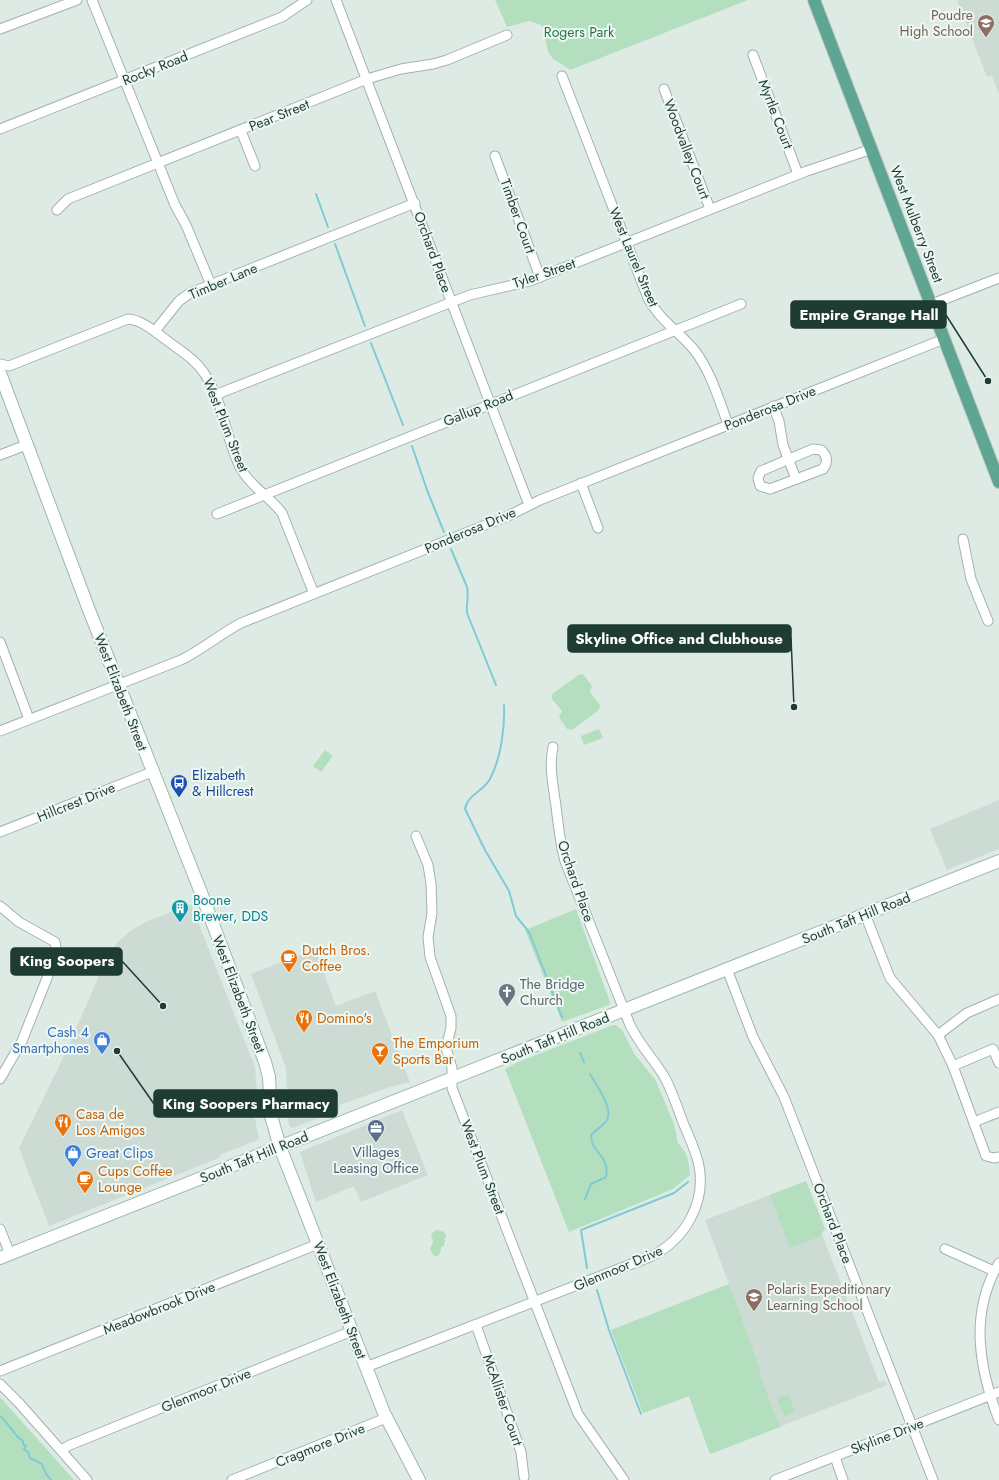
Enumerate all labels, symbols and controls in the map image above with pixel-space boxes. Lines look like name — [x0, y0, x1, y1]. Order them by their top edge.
place label: Poudre High School — [900, 5, 973, 41]
school or university icon: Poudre High School — [976, 13, 996, 38]
park label: Rogers Park — [544, 22, 615, 42]
street label: Rocky Road — [119, 46, 191, 90]
street label: Myrtle Court — [754, 76, 799, 152]
street label: Pear Street — [246, 94, 313, 136]
street label: Woodvalley Court — [659, 96, 715, 202]
street label: West Mulberry Street — [885, 163, 949, 286]
street label: Timber Court — [495, 176, 541, 257]
street label: West Laurel Street — [604, 204, 664, 310]
street label: Orchard Place — [409, 209, 457, 295]
street label: Tyler Street — [510, 253, 579, 293]
street label: Timber Lane — [186, 258, 260, 304]
callout: Empire Grange Hall — [791, 301, 946, 328]
text: Empire Grange Hall — [799, 304, 939, 326]
street label: West Plum Street — [198, 375, 254, 476]
street label: Ponderosa Drive — [721, 380, 819, 436]
street label: Gallup Road — [440, 385, 516, 431]
street label: Ponderosa Drive — [421, 502, 519, 558]
callout: Skyline Office and Clubhouse — [568, 625, 791, 652]
text: Skyline Office and Clubhouse — [575, 628, 783, 650]
street label: West Elizabeth Street — [89, 630, 153, 754]
place label: Elizabeth & Hillcrest — [192, 765, 254, 801]
bus stop icon: Elizabeth & Hillcrest — [169, 773, 189, 798]
street label: Hillcrest Drive — [34, 777, 118, 827]
street label: Orchard Place — [553, 838, 599, 924]
street label: South Taft Hill Road — [799, 887, 913, 949]
place label: Boone Brewer, DDS — [193, 890, 268, 926]
building icon: Boone Brewer, DDS — [170, 898, 190, 923]
street label: West Elizabeth Street — [207, 932, 271, 1056]
place label: Dutch Bros. Coffee — [302, 940, 370, 976]
callout: King Soopers — [11, 948, 122, 975]
cafe icon: Dutch Bros. Coffee — [279, 948, 299, 973]
text: King Soopers — [20, 950, 115, 972]
place label: The Bridge Church — [520, 974, 585, 1010]
church icon: The Bridge Church — [497, 982, 517, 1007]
street label: South Taft Hill Road — [498, 1007, 612, 1069]
restaurant icon: Domino's — [294, 1008, 314, 1033]
place label: Domino's — [317, 1008, 372, 1028]
place label: Cash 4 Smartphones — [12, 1022, 89, 1058]
shop icon: Cash 4 Smartphones — [92, 1030, 112, 1055]
place label: The Emporium Sports Bar — [393, 1033, 479, 1069]
bar icon: The Emporium Sports Bar — [370, 1041, 390, 1066]
callout: King Soopers Pharmacy — [154, 1090, 337, 1117]
text: King Soopers Pharmacy — [162, 1093, 330, 1115]
place label: Casa de Los Amigos — [76, 1104, 145, 1140]
restaurant icon: Casa de Los Amigos — [53, 1112, 73, 1137]
street label: West Plum Street — [456, 1117, 510, 1218]
office icon: Villages Leasing Office — [366, 1118, 386, 1143]
street label: South Taft Hill Road — [197, 1126, 311, 1188]
place label: Villages Leasing Office — [333, 1142, 419, 1178]
shop icon: Great Clips — [63, 1143, 83, 1168]
place label: Great Clips — [86, 1143, 153, 1163]
place label: Cups Coffee Lounge — [98, 1161, 172, 1197]
cafe icon: Cups Coffee Lounge — [75, 1169, 95, 1194]
street label: Orchard Place — [808, 1180, 858, 1266]
street label: West Elizabeth Street — [308, 1238, 372, 1362]
street label: Glenmoor Drive — [570, 1240, 666, 1296]
street label: Meadowbrook Drive — [100, 1276, 218, 1340]
place label: Polaris Expeditionary Learning School — [767, 1279, 891, 1315]
school or university icon: Polaris Expeditionary Learning School — [744, 1287, 764, 1312]
street label: McAllister Court — [478, 1352, 528, 1449]
street label: Glenmoor Drive — [158, 1363, 254, 1417]
street label: Skyline Drive — [847, 1413, 927, 1459]
street label: Cragmore Drive — [272, 1418, 368, 1472]

